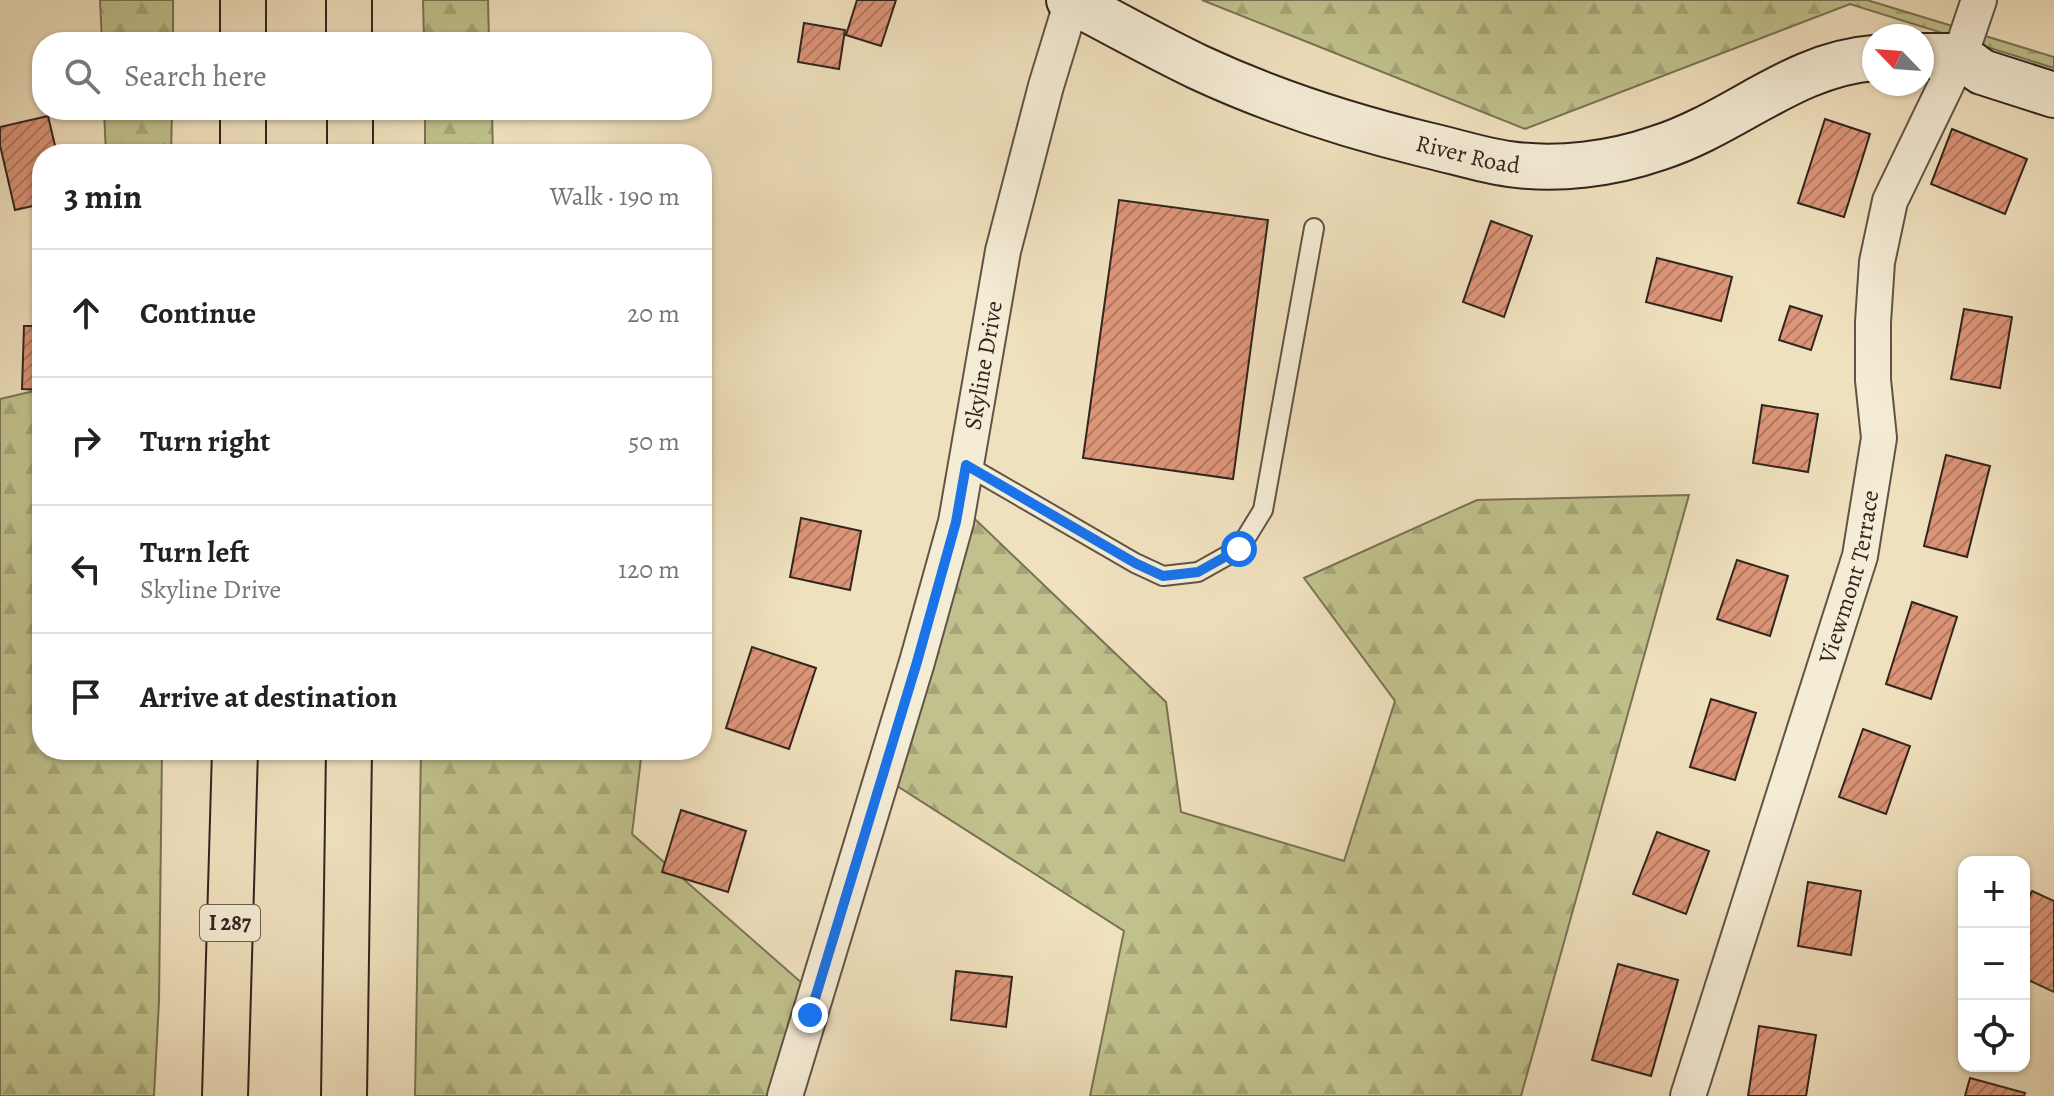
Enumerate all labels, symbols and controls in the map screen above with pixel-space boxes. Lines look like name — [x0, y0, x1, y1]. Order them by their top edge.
north arrow — [1862, 24, 1934, 96]
search box — [32, 32, 712, 120]
icon: search — [60, 54, 104, 98]
text: Search here — [124, 56, 267, 96]
street label: River Road — [1413, 127, 1522, 181]
text: 3 min — [64, 173, 142, 220]
text: Walk · 190 m — [550, 179, 680, 214]
icon: ahead — [64, 291, 108, 335]
text: Continue — [140, 293, 256, 333]
text: 20 m — [627, 296, 680, 331]
street label: Skyline Drive — [956, 298, 1010, 432]
icon: right — [64, 419, 108, 463]
text: Turn right — [140, 421, 270, 461]
text: 50 m — [628, 424, 680, 459]
street label: Viewmont Terrace — [1810, 488, 1886, 668]
route start — [1221, 531, 1257, 567]
text: Turn left — [140, 532, 249, 572]
icon: left — [64, 547, 108, 591]
text: 120 m — [618, 552, 680, 587]
text: Skyline Drive — [140, 572, 281, 607]
icon: arrive — [64, 675, 108, 719]
text: Arrive at destination — [140, 677, 397, 717]
map controls — [1958, 856, 2030, 1072]
button: + — [1958, 856, 2030, 928]
road number: I 287 — [200, 905, 260, 941]
button: − — [1958, 928, 2030, 1000]
route end — [792, 997, 828, 1033]
button: locate — [1958, 1000, 2030, 1072]

